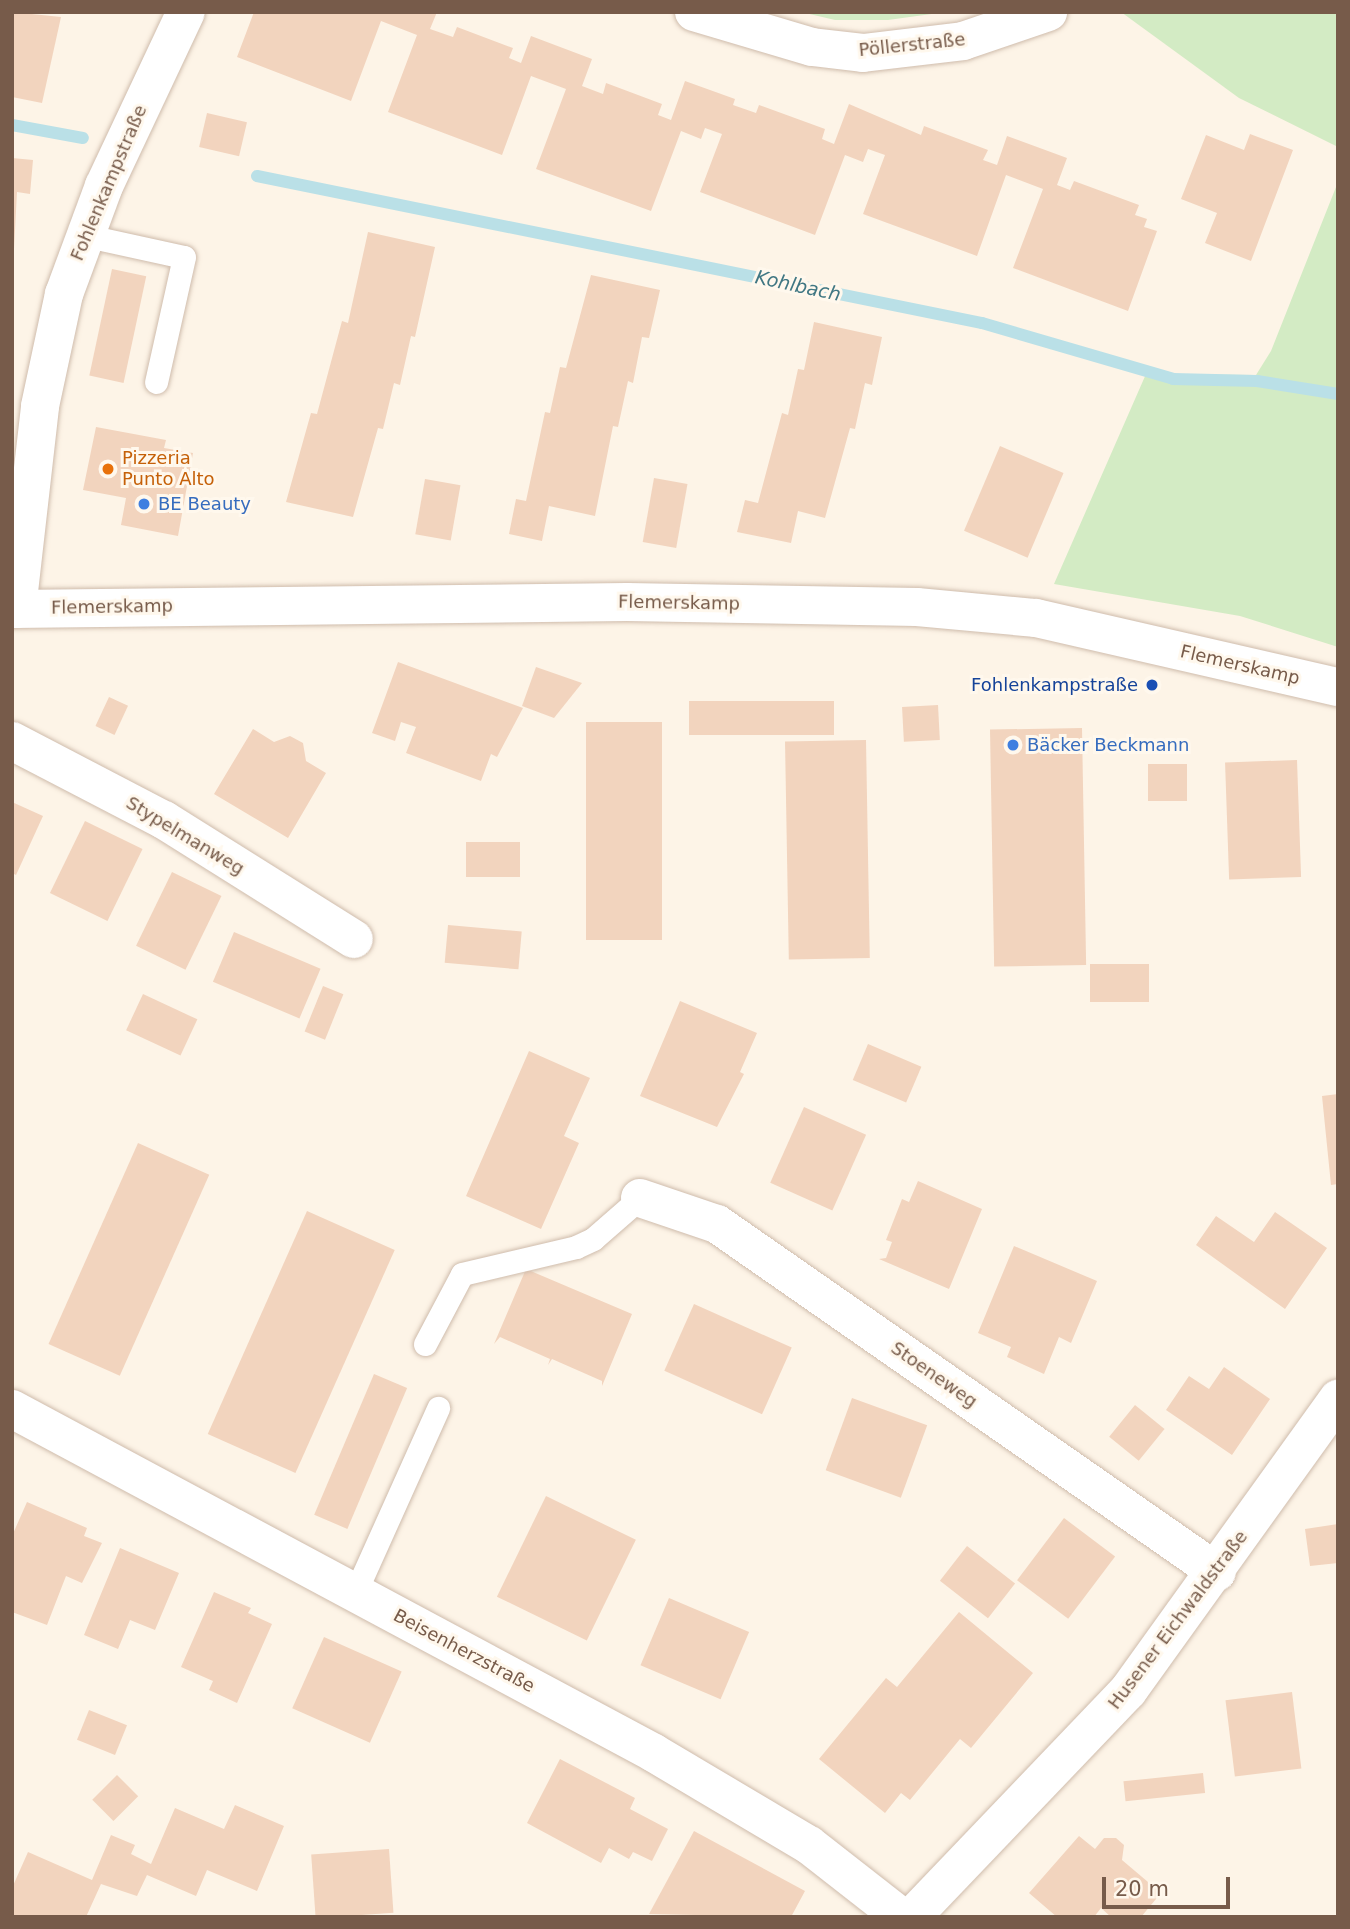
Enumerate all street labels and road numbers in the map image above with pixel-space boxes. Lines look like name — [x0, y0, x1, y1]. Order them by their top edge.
street label: Pöllerstraße — [858, 29, 966, 61]
street label: Fohlenkampstraße — [66, 102, 152, 264]
street label: Flemerskamp — [618, 591, 740, 615]
street label: Flemerskamp — [51, 595, 173, 619]
street label: Flemerskamp — [1178, 641, 1302, 689]
street label: Stypelmanweg — [122, 792, 248, 880]
street label: Stoeneweg — [887, 1337, 981, 1413]
street label: Husener Eichwaldstraße — [1104, 1526, 1252, 1714]
street label: Beisenherzstraße — [390, 1605, 538, 1697]

